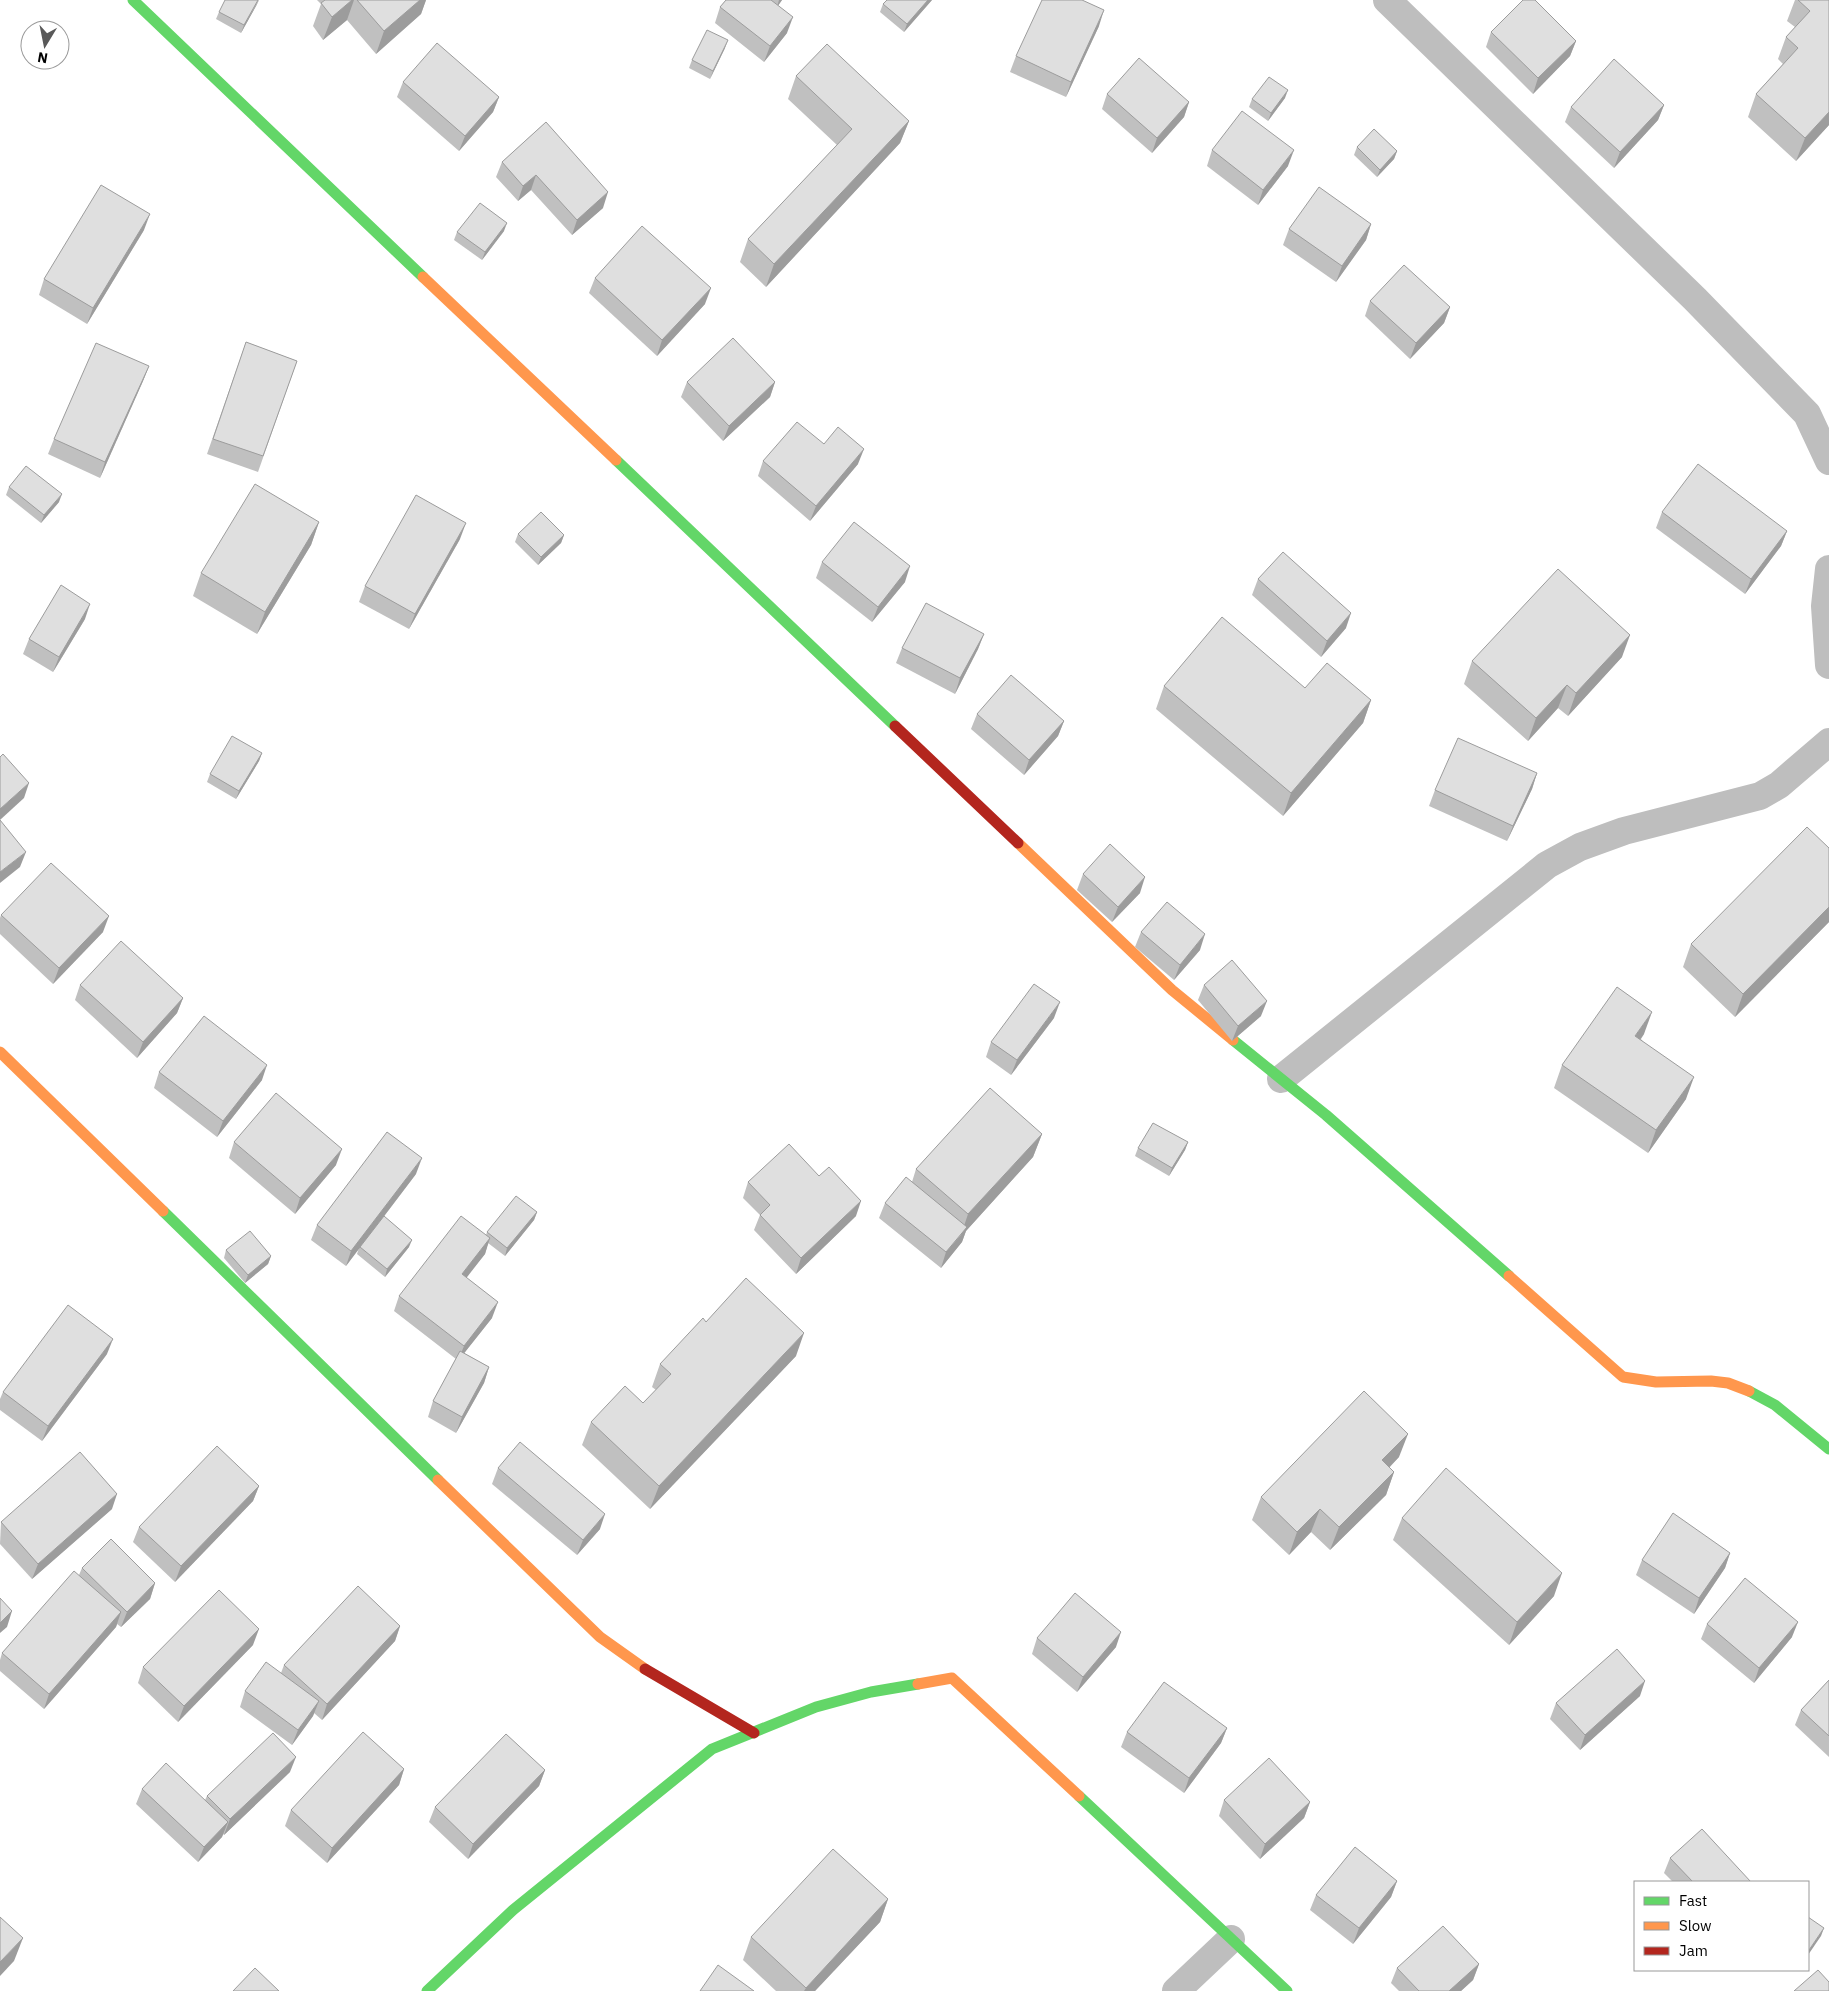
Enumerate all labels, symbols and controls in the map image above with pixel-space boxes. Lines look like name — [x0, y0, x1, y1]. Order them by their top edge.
north arrow — [20, 20, 70, 70]
text: N — [36, 48, 49, 68]
legend — [1634, 1881, 1809, 1971]
text: Fast — [1679, 1891, 1707, 1910]
text: Slow — [1679, 1916, 1712, 1935]
text: Jam — [1679, 1941, 1708, 1960]

